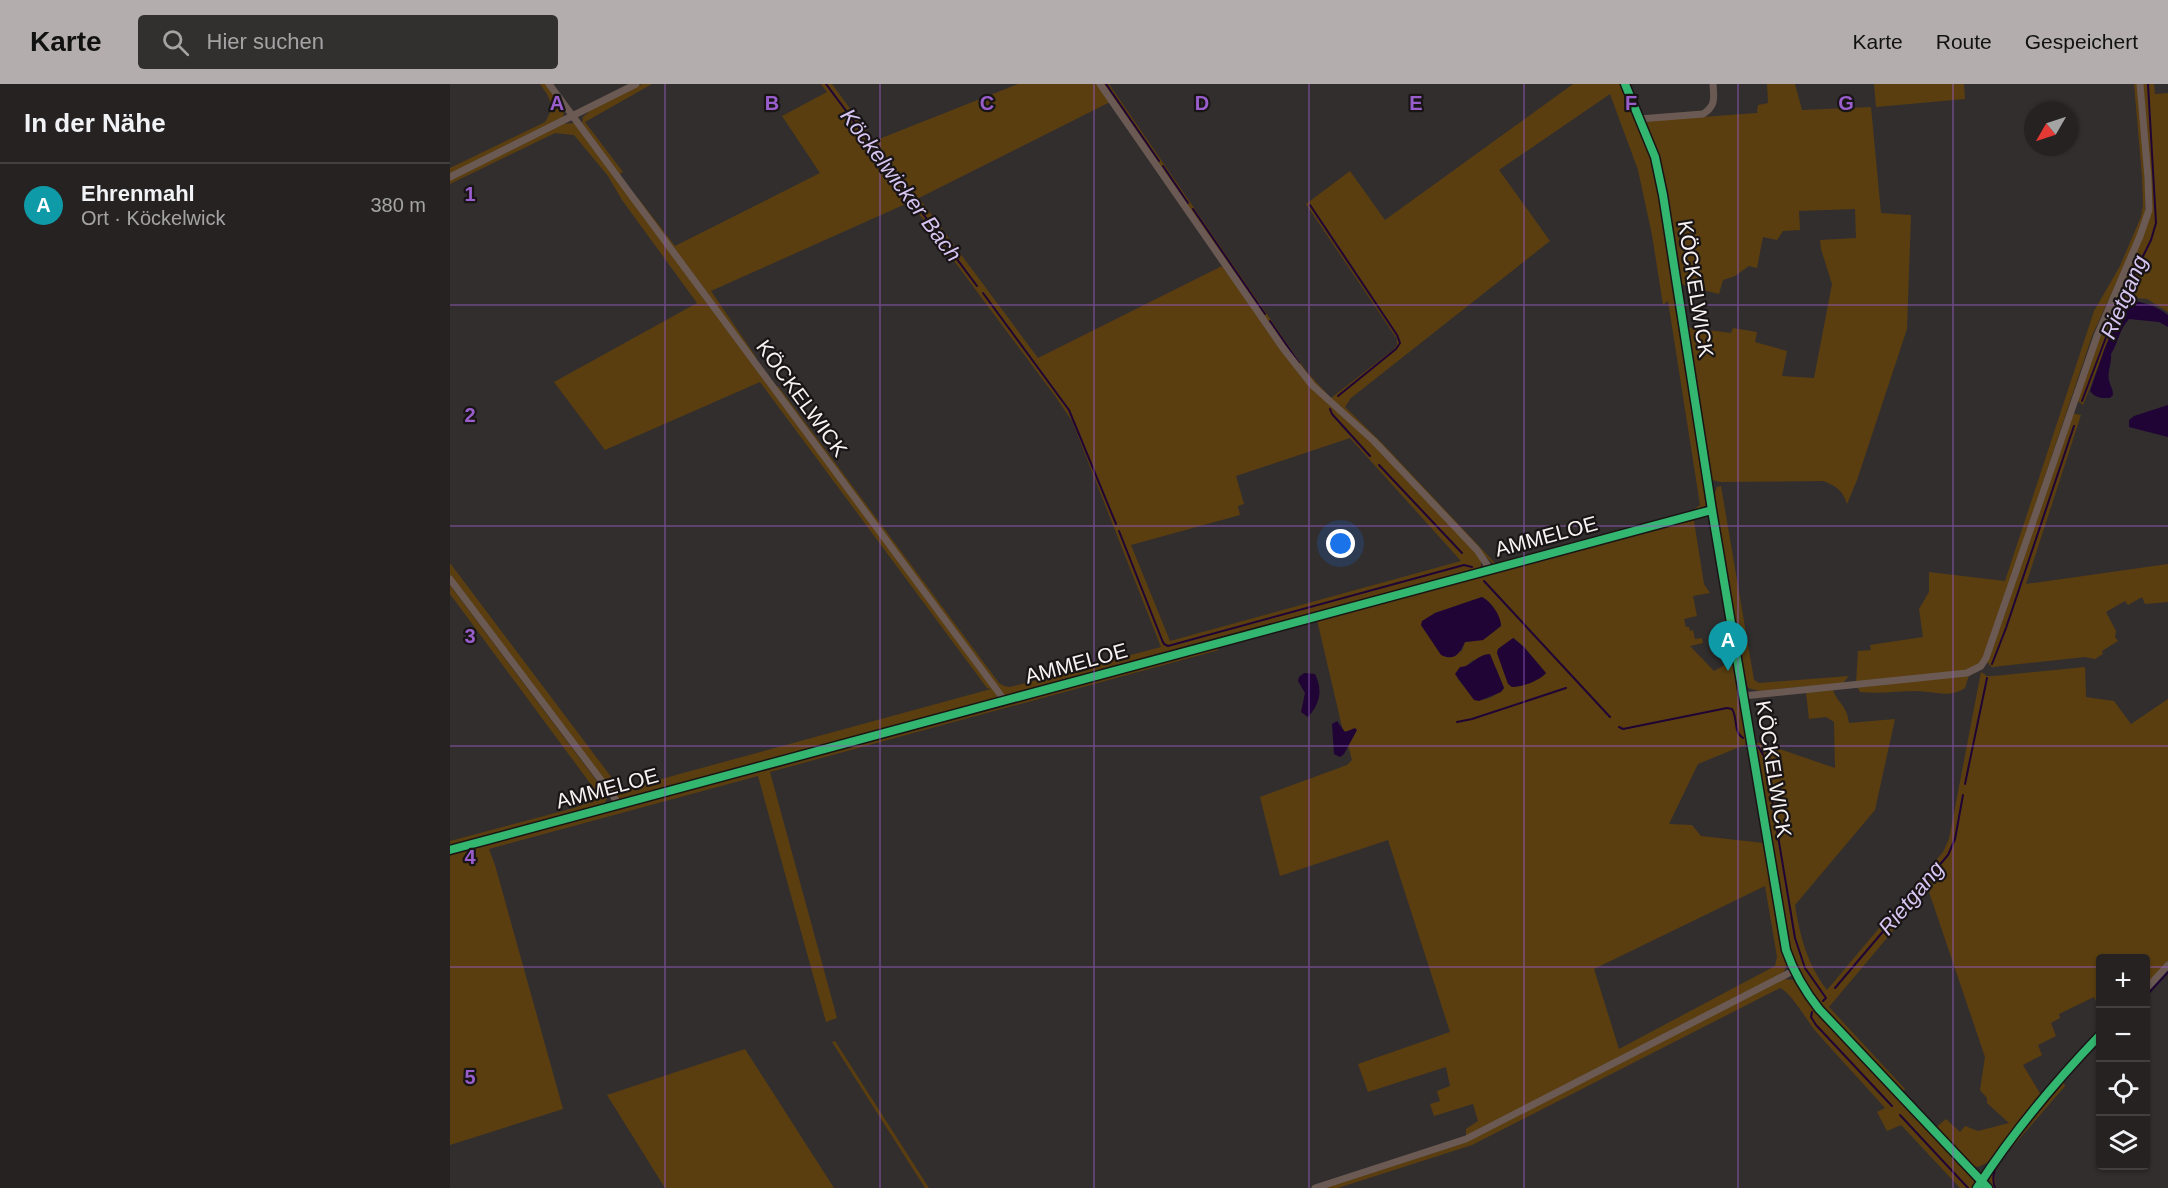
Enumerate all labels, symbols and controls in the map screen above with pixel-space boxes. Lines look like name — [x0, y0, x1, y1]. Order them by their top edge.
search box — [138, 15, 558, 69]
text: Karte — [30, 26, 102, 57]
icon: search — [159, 26, 192, 59]
text: Hier suchen — [207, 29, 324, 54]
text: Karte — [1853, 30, 1903, 53]
text: Route — [1936, 30, 1992, 53]
text: Gespeichert — [2025, 30, 2138, 53]
text: A — [550, 92, 564, 114]
text: B — [765, 92, 779, 114]
text: C — [980, 92, 994, 114]
text: D — [1195, 92, 1209, 114]
text: E — [1409, 92, 1423, 114]
text: F — [1625, 92, 1637, 114]
text: G — [1838, 92, 1854, 114]
north arrow — [2024, 102, 2078, 156]
water label: Köckelwicker Bach — [835, 104, 967, 266]
text: In der Nähe — [24, 108, 166, 138]
text: Ehrenmahl — [81, 181, 195, 206]
text: 1 — [464, 183, 476, 205]
text: A — [36, 194, 51, 216]
text: 380 m — [370, 194, 426, 216]
text: Ort · Köckelwick — [81, 207, 225, 229]
street label: KÖCKELWICK — [1674, 219, 1718, 359]
water label: Rietgang — [2095, 251, 2153, 342]
street label: KÖCKELWICK — [752, 335, 852, 461]
text: 2 — [464, 404, 476, 426]
street label: AMMELOE — [1492, 511, 1600, 561]
your location — [1326, 529, 1355, 558]
pin: A — [1708, 622, 1748, 671]
text: 3 — [464, 625, 476, 647]
street label: AMMELOE — [1022, 638, 1130, 688]
street label: KÖCKELWICK — [1752, 699, 1796, 839]
street label: AMMELOE — [553, 763, 661, 813]
text: 4 — [464, 846, 476, 868]
water label: Rietgang — [1873, 856, 1949, 940]
map controls — [2096, 954, 2150, 1170]
button: + — [2096, 954, 2150, 1008]
button: − — [2096, 1008, 2150, 1062]
button: locate — [2096, 1062, 2150, 1116]
text: 5 — [464, 1066, 476, 1088]
button: layers — [2096, 1116, 2150, 1170]

